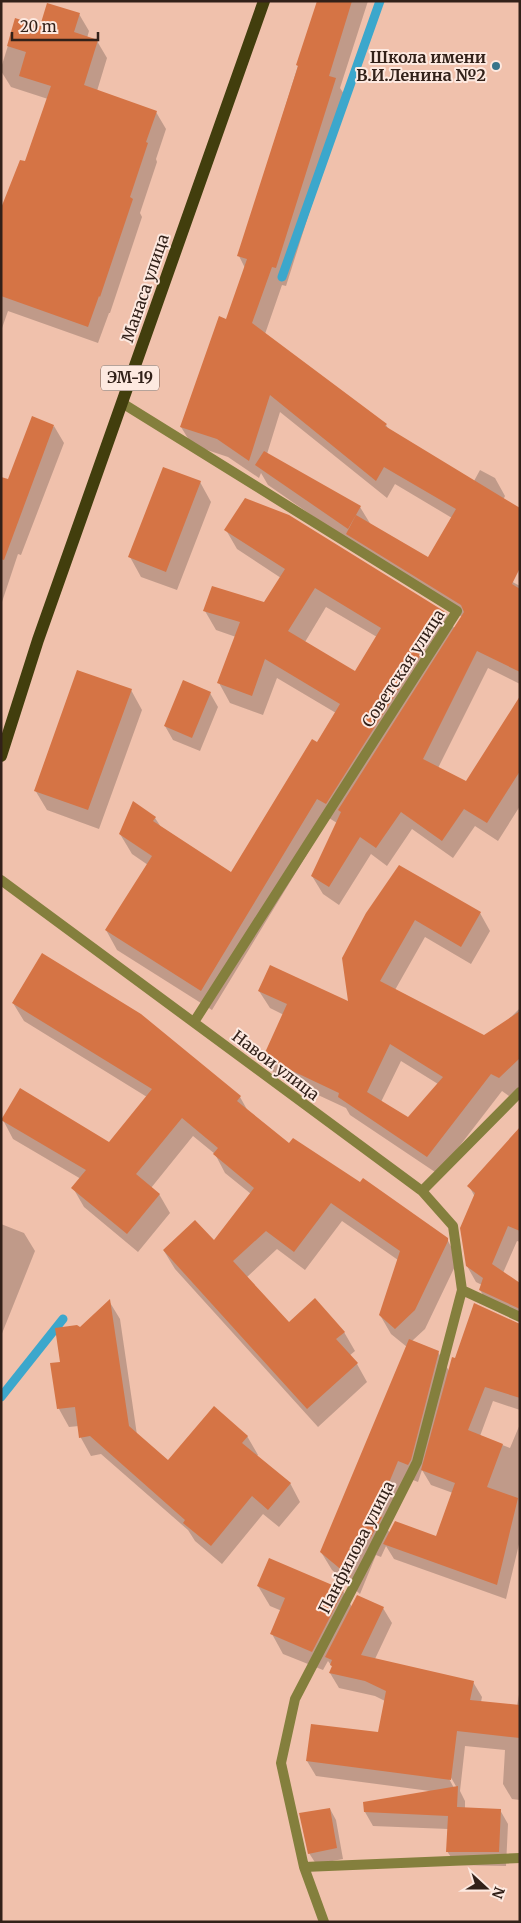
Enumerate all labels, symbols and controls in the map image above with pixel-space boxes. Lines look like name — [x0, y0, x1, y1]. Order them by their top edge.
scale bar — [12, 10, 99, 42]
text: 20 m — [20, 17, 57, 36]
place label: Школа имени В.И.Ленина №2 — [356, 47, 486, 85]
marker: Школа имени В.И.Ленина №2 — [490, 60, 502, 72]
street label: Манаса улица — [117, 231, 173, 345]
road number: ЭМ-19 — [101, 366, 159, 390]
street label: Советская улица — [357, 605, 449, 731]
street label: Навои улица — [228, 1026, 324, 1105]
street label: Панфилова улица — [314, 1477, 398, 1617]
north arrow — [461, 1863, 511, 1913]
text: N — [488, 1884, 509, 1901]

